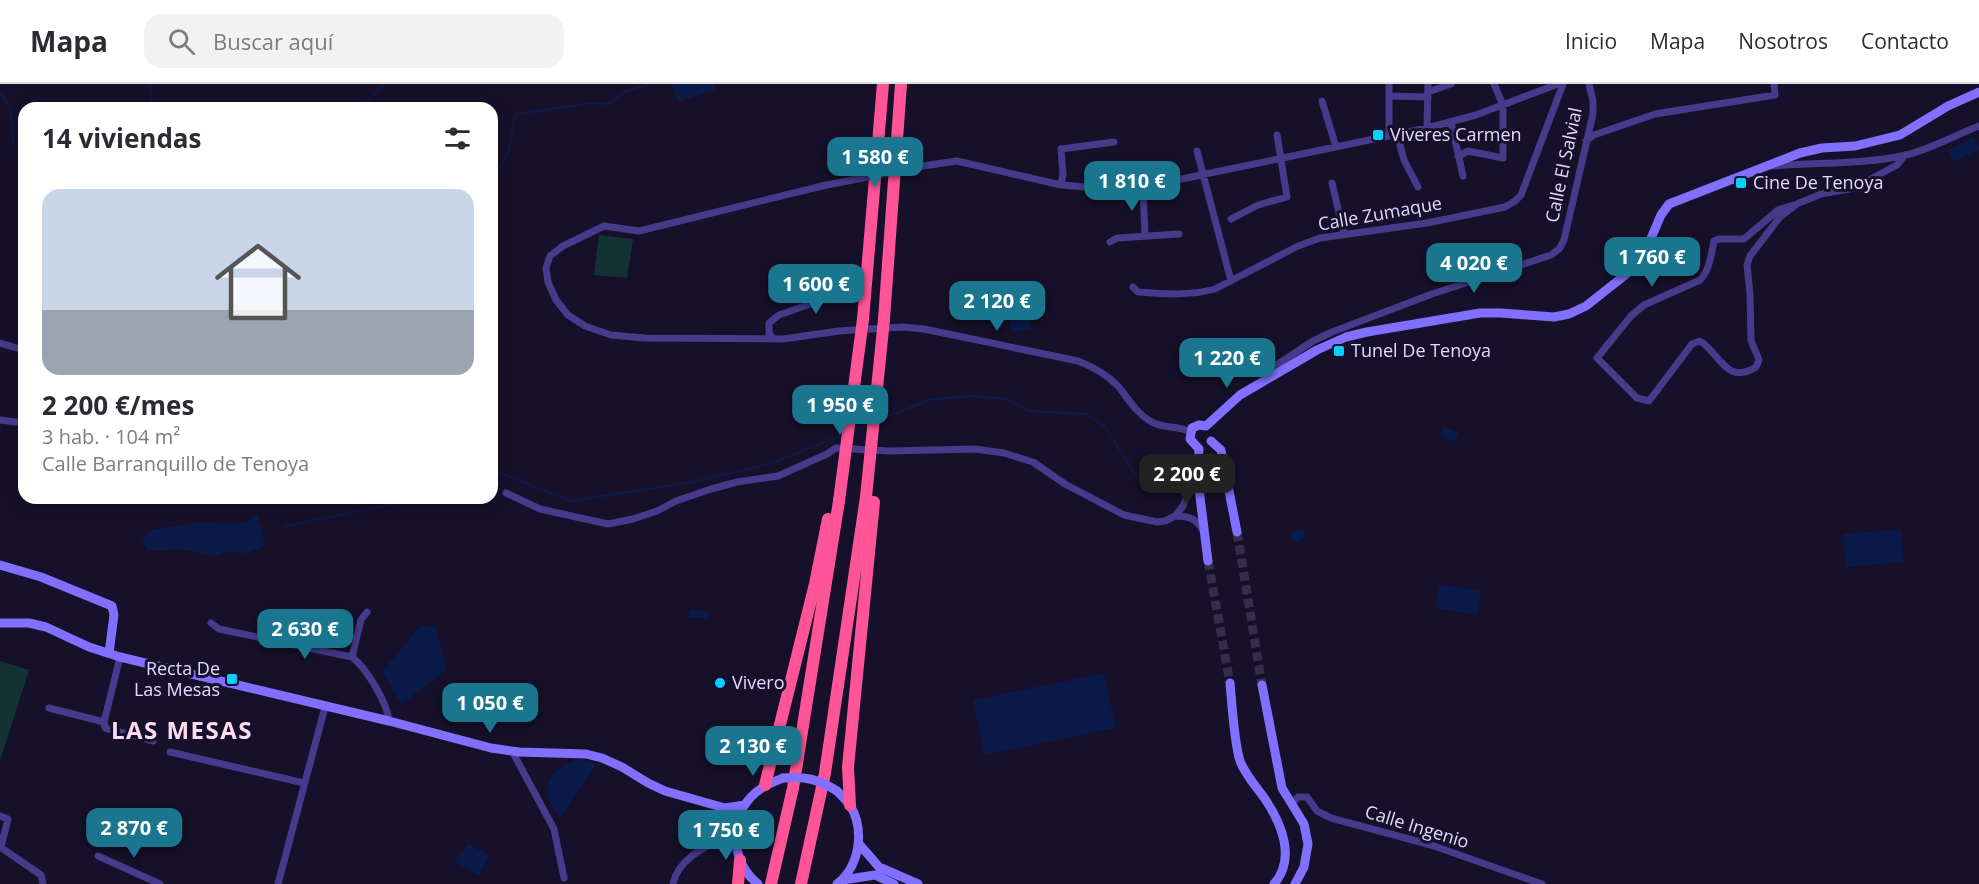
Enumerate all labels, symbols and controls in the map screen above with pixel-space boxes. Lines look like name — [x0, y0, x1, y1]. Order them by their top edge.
search box — [144, 14, 564, 68]
text: Mapa — [30, 22, 108, 60]
icon: search — [165, 25, 198, 58]
text: Buscar aquí — [213, 26, 333, 56]
text: Inicio — [1565, 27, 1617, 55]
text: Mapa — [1650, 27, 1705, 55]
text: Nosotros — [1738, 27, 1828, 55]
text: Contacto — [1861, 27, 1949, 55]
street label: Calle El Salvial — [1539, 105, 1587, 224]
text: 14 viviendas — [42, 120, 201, 156]
icon: filters — [441, 122, 474, 155]
place label: Viveres Carmen — [1390, 122, 1522, 146]
marker: Viveres Carmen — [1371, 128, 1385, 142]
pin: 1 580 € — [820, 137, 930, 188]
text: 1 580 € — [841, 143, 909, 170]
pin: 1 810 € — [1077, 161, 1187, 212]
text: 1 810 € — [1098, 167, 1166, 194]
place label: Cine De Tenoya — [1753, 170, 1883, 194]
marker: Cine De Tenoya — [1734, 176, 1748, 190]
street label: Calle Zumaque — [1316, 190, 1444, 236]
icon: home — [204, 228, 312, 336]
pin: 1 760 € — [1597, 237, 1707, 288]
pin: 4 020 € — [1419, 243, 1529, 294]
text: 1 760 € — [1618, 243, 1686, 270]
text: 4 020 € — [1440, 249, 1508, 276]
pin: 1 600 € — [761, 264, 871, 315]
text: 1 600 € — [782, 270, 850, 297]
pin: 2 120 € — [942, 281, 1052, 332]
text: 2 120 € — [963, 287, 1031, 314]
pin: 1 220 € — [1172, 338, 1282, 389]
place label: Tunel De Tenoya — [1351, 338, 1491, 362]
text: 1 220 € — [1193, 344, 1261, 371]
marker: Tunel De Tenoya — [1332, 344, 1346, 358]
pin: 1 950 € — [785, 385, 895, 436]
text: 2 200 €/mes — [42, 387, 194, 423]
text: 1 950 € — [806, 391, 874, 418]
text: 3 hab. · 104 m² — [42, 423, 180, 450]
text: Calle Barranquillo de Tenoya — [42, 450, 309, 477]
pin: 2 200 € — [1132, 454, 1242, 505]
text: 2 200 € — [1153, 460, 1221, 487]
pin: 2 630 € — [250, 609, 360, 660]
text: 2 630 € — [271, 615, 339, 642]
place label: Recta De Las Mesas — [134, 656, 220, 701]
place label: Vivero — [732, 670, 785, 694]
marker: Recta De Las Mesas — [225, 672, 239, 686]
marker: Vivero — [713, 676, 727, 690]
pin: 1 050 € — [435, 683, 545, 734]
text: 1 050 € — [456, 689, 524, 716]
district label: LAS MESAS — [111, 713, 253, 746]
pin: 2 130 € — [698, 726, 808, 777]
text: 2 130 € — [719, 732, 787, 759]
street label: Calle Ingenio — [1362, 799, 1472, 853]
pin: 2 870 € — [79, 808, 189, 859]
pin: 1 750 € — [671, 810, 781, 861]
text: 2 870 € — [100, 814, 168, 841]
text: 1 750 € — [692, 816, 760, 843]

